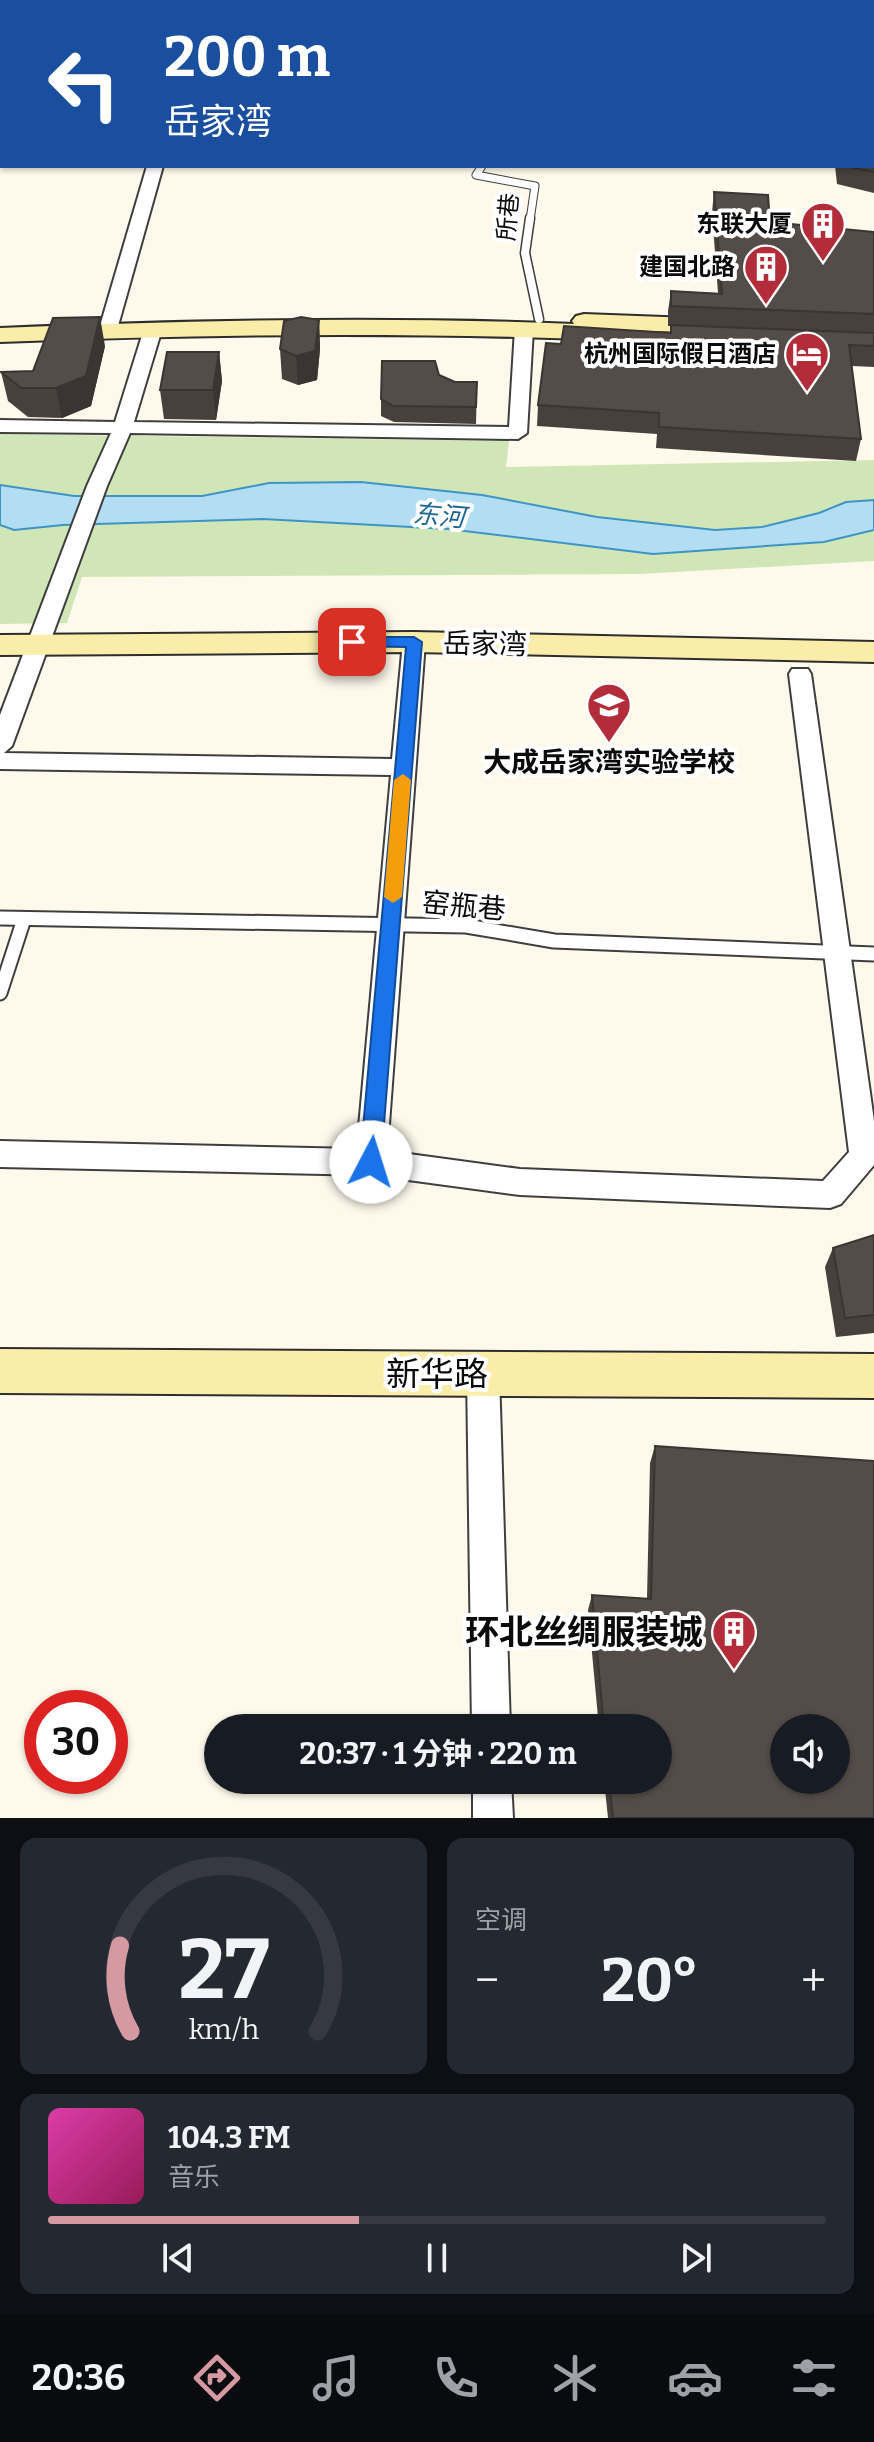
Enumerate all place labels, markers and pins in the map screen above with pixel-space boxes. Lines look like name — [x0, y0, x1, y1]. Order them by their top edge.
building icon: 东联大厦 — [799, 200, 847, 263]
place label: 东联大厦 — [696, 210, 792, 238]
building icon: 建国北路 — [742, 243, 790, 306]
place label: 建国北路 — [639, 253, 735, 281]
hotel icon: 杭州国际假日酒店 — [783, 330, 831, 393]
place label: 杭州国际假日酒店 — [584, 340, 776, 368]
pin — [318, 608, 386, 676]
school or university icon: 大成岳家湾实验学校 — [585, 681, 633, 744]
place label: 大成岳家湾实验学校 — [483, 746, 735, 779]
building icon: 环北丝绸服装城 — [710, 1608, 758, 1671]
place label: 环北丝绸服装城 — [465, 1612, 703, 1653]

